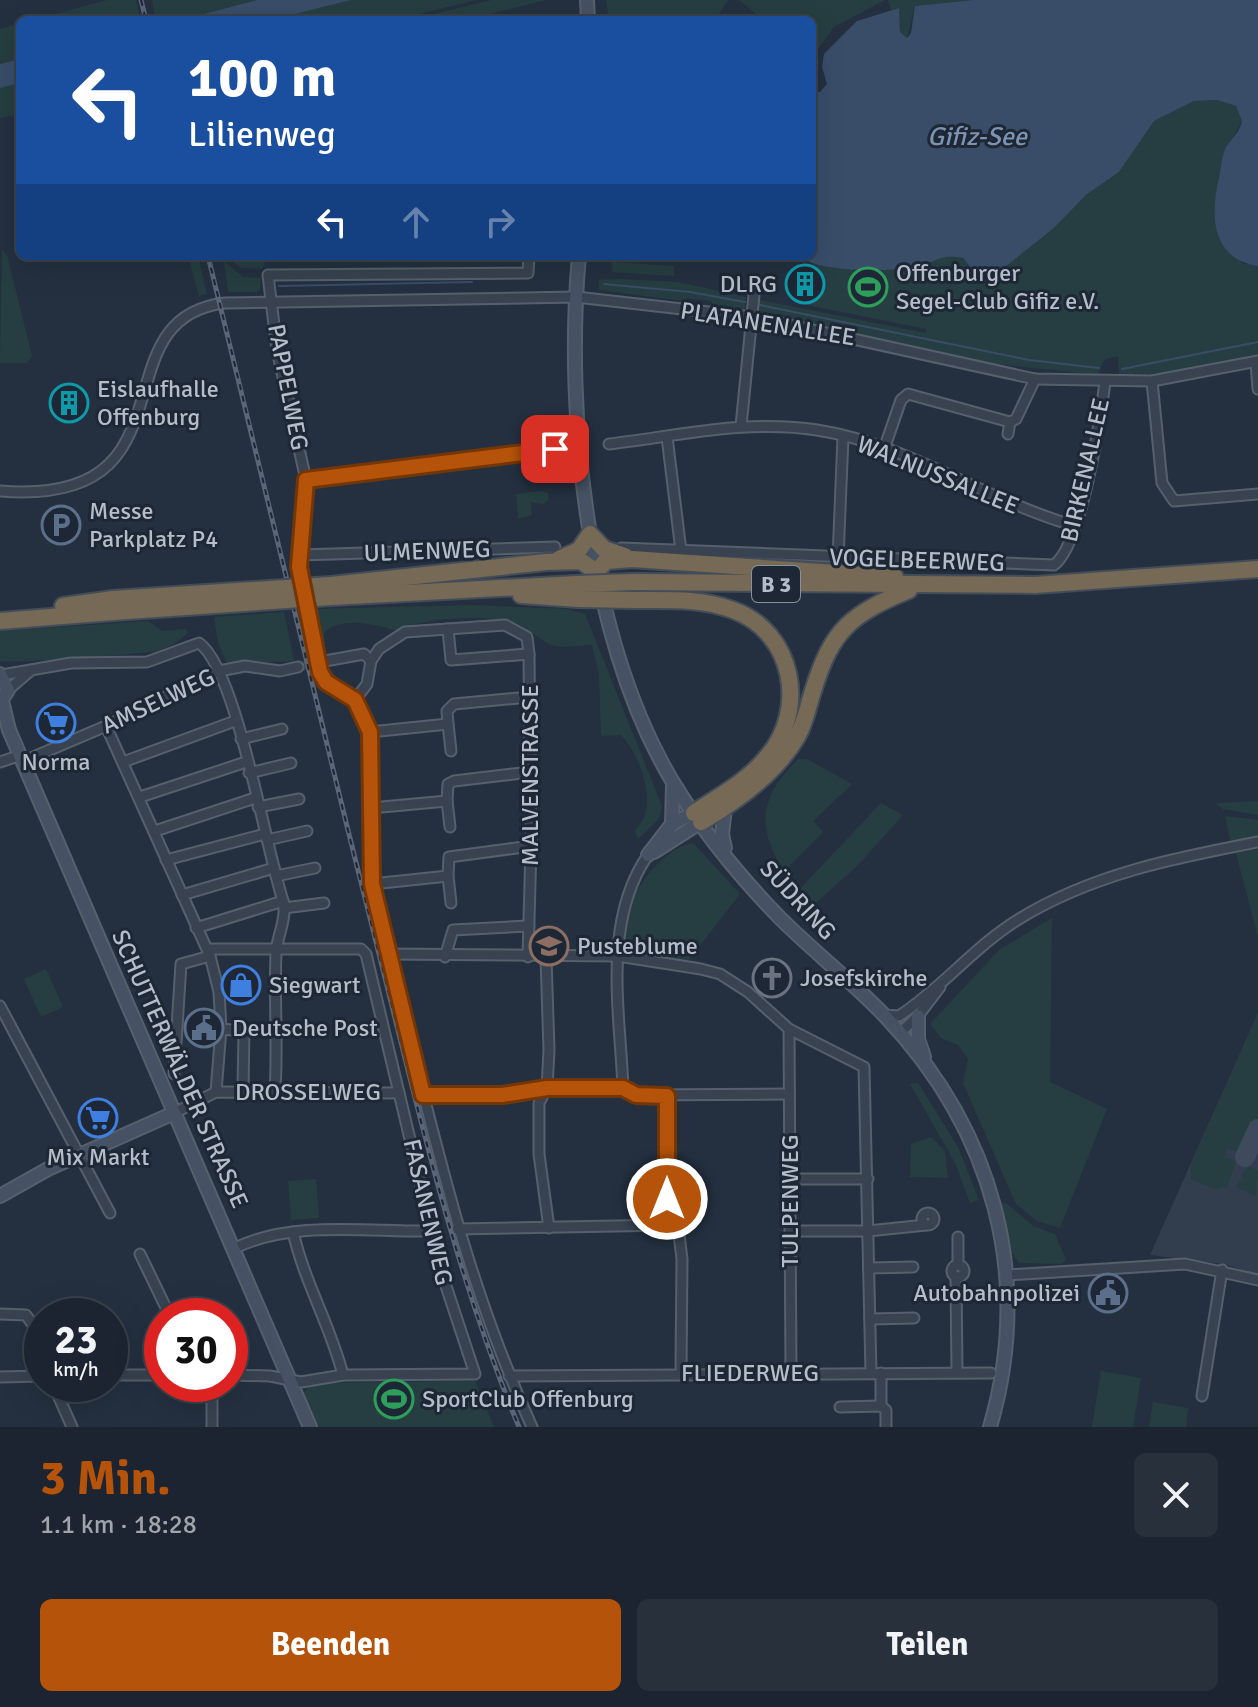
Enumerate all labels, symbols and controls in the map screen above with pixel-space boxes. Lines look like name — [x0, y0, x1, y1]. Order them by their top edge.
text: 100 m — [188, 43, 336, 112]
icon: left — [56, 48, 160, 152]
text: Lilienweg — [188, 112, 336, 157]
water label: Gifiz-See — [927, 121, 1029, 153]
icon: left — [310, 200, 354, 244]
icon: ahead — [394, 200, 438, 244]
icon: right — [478, 200, 522, 244]
place label: Offenburger Segel-Club Gifiz e.V. — [896, 258, 1099, 316]
building icon: DLRG — [784, 263, 826, 305]
sports icon: Offenburger Segel-Club Gifiz e.V. — [847, 266, 889, 308]
place label: DLRG — [720, 269, 777, 299]
street label: PLATANENALLEE — [678, 295, 858, 353]
street label: PAPPELWEG — [261, 321, 315, 453]
place label: Eislaufhalle Offenburg — [97, 374, 219, 432]
building icon: Eislaufhalle Offenburg — [48, 382, 90, 424]
street label: BIRKENALLEE — [1054, 395, 1116, 545]
pin — [521, 415, 589, 483]
icon: arrive — [533, 427, 577, 471]
street label: WALNUSSALLEE — [853, 429, 1023, 521]
place label: Messe Parkplatz P4 — [89, 496, 218, 554]
parking icon: Messe Parkplatz P4 — [40, 504, 82, 546]
street label: ULMENWEG — [363, 534, 491, 568]
street label: VOGELBEERWEG — [829, 542, 1005, 578]
road number: B 3 — [752, 566, 800, 602]
street label: AMSELWEG — [97, 662, 219, 740]
street label: MALVENSTRASSE — [515, 684, 545, 866]
supermarket icon: Norma — [35, 702, 77, 744]
place label: Norma — [22, 747, 90, 777]
street label: SÜDRING — [754, 854, 842, 946]
street label: SCHUTTERWÄLDER STRASSE — [105, 925, 255, 1213]
school or university icon: Pusteblume — [528, 925, 570, 967]
place label: Pusteblume — [577, 931, 698, 961]
church icon: Josefskirche — [751, 957, 793, 999]
place label: Josefskirche — [800, 963, 927, 993]
shop icon: Siegwart — [220, 964, 262, 1006]
place label: Siegwart — [269, 970, 361, 1000]
public building icon: Deutsche Post — [183, 1007, 225, 1049]
place label: Deutsche Post — [232, 1013, 378, 1043]
street label: DROSSELWEG — [235, 1077, 381, 1107]
supermarket icon: Mix Markt — [77, 1097, 119, 1139]
street label: TULPENWEG — [775, 1135, 805, 1267]
street label: FASANENWEG — [397, 1136, 459, 1288]
place label: Mix Markt — [47, 1142, 149, 1172]
position arrow — [625, 1157, 709, 1241]
public building icon: Autobahnpolizei — [1087, 1272, 1129, 1314]
place label: Autobahnpolizei — [913, 1278, 1080, 1308]
speed limit sign: 30 — [144, 1298, 248, 1402]
text: 23 — [54, 1315, 98, 1365]
text: km/h — [53, 1357, 99, 1382]
street label: FLIEDERWEG — [681, 1358, 819, 1388]
sports icon: SportClub Offenburg — [373, 1378, 415, 1420]
place label: SportClub Offenburg — [422, 1384, 634, 1414]
text: 3 Min. — [40, 1449, 171, 1508]
button: close — [1134, 1453, 1218, 1537]
text: 1.1 km · 18:28 — [40, 1509, 197, 1541]
button: Beenden — [40, 1599, 621, 1691]
button: Teilen — [637, 1599, 1218, 1691]

